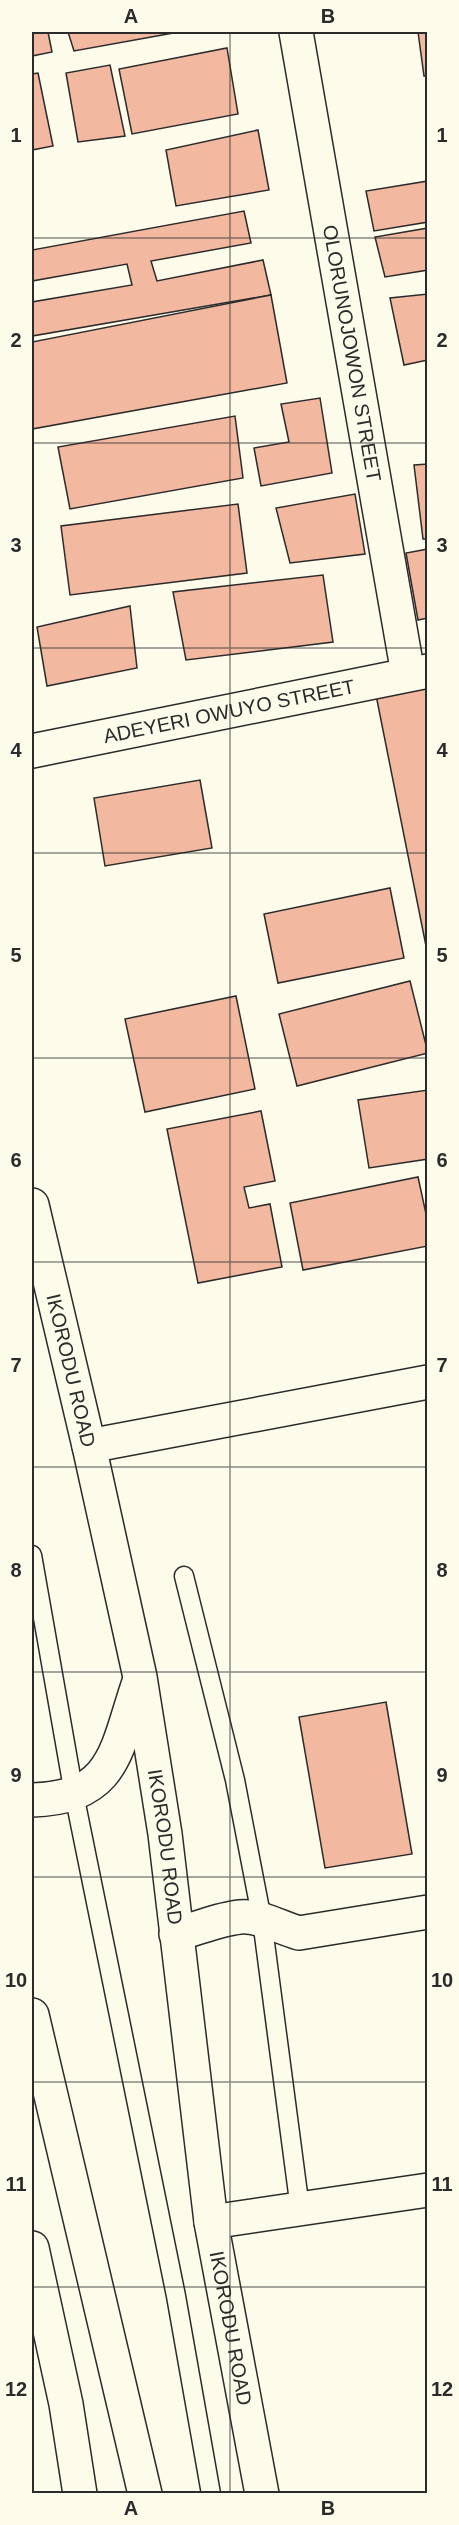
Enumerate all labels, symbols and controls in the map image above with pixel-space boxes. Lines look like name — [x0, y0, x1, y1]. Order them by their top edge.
text: A — [124, 5, 138, 27]
text: B — [321, 5, 335, 27]
text: 1 — [10, 124, 22, 146]
text: 1 — [436, 124, 448, 146]
street label: OLORUNOJOWON STREET — [319, 223, 385, 483]
text: 2 — [10, 329, 22, 351]
text: 2 — [436, 329, 448, 351]
text: 3 — [10, 534, 22, 556]
text: 3 — [436, 534, 448, 556]
street label: ADEYERI OWUYO STREET — [102, 675, 357, 747]
text: 4 — [10, 739, 22, 761]
text: 4 — [436, 739, 448, 761]
text: 5 — [10, 944, 22, 966]
text: 5 — [436, 944, 448, 966]
text: 6 — [10, 1149, 22, 1171]
text: 6 — [436, 1149, 448, 1171]
street label: IKORODU ROAD — [42, 1292, 100, 1449]
text: 7 — [10, 1354, 22, 1376]
text: 7 — [436, 1354, 448, 1376]
text: 8 — [10, 1559, 22, 1581]
text: 8 — [436, 1559, 448, 1581]
text: 9 — [10, 1764, 22, 1786]
text: 9 — [436, 1764, 448, 1786]
street label: IKORODU ROAD — [144, 1768, 187, 1926]
text: 10 — [5, 1969, 27, 1991]
text: 10 — [431, 1969, 453, 1991]
text: 11 — [5, 2173, 27, 2195]
text: 11 — [431, 2173, 453, 2195]
street label: IKORODU ROAD — [206, 2249, 256, 2407]
text: 12 — [5, 2378, 27, 2400]
text: 12 — [431, 2378, 453, 2400]
text: A — [124, 2497, 138, 2519]
text: B — [321, 2497, 335, 2519]

